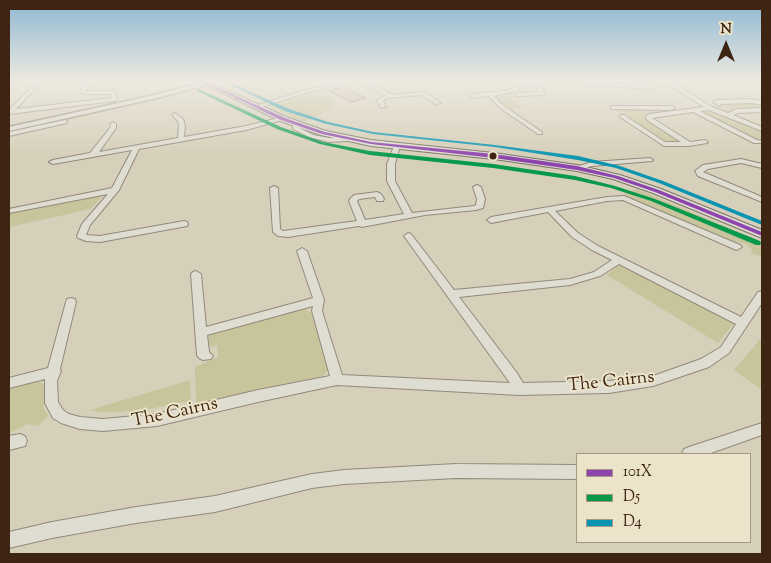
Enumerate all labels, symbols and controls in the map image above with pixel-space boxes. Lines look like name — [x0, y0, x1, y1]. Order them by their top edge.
north arrow — [701, 20, 751, 70]
text: N — [720, 20, 732, 40]
unlabelled marker — [488, 151, 498, 161]
street label: The Cairns — [566, 368, 656, 398]
street label: The Cairns — [130, 394, 220, 434]
legend — [576, 453, 751, 543]
text: 101X — [623, 462, 652, 483]
text: D5 — [623, 487, 640, 508]
text: D4 — [623, 512, 642, 533]

